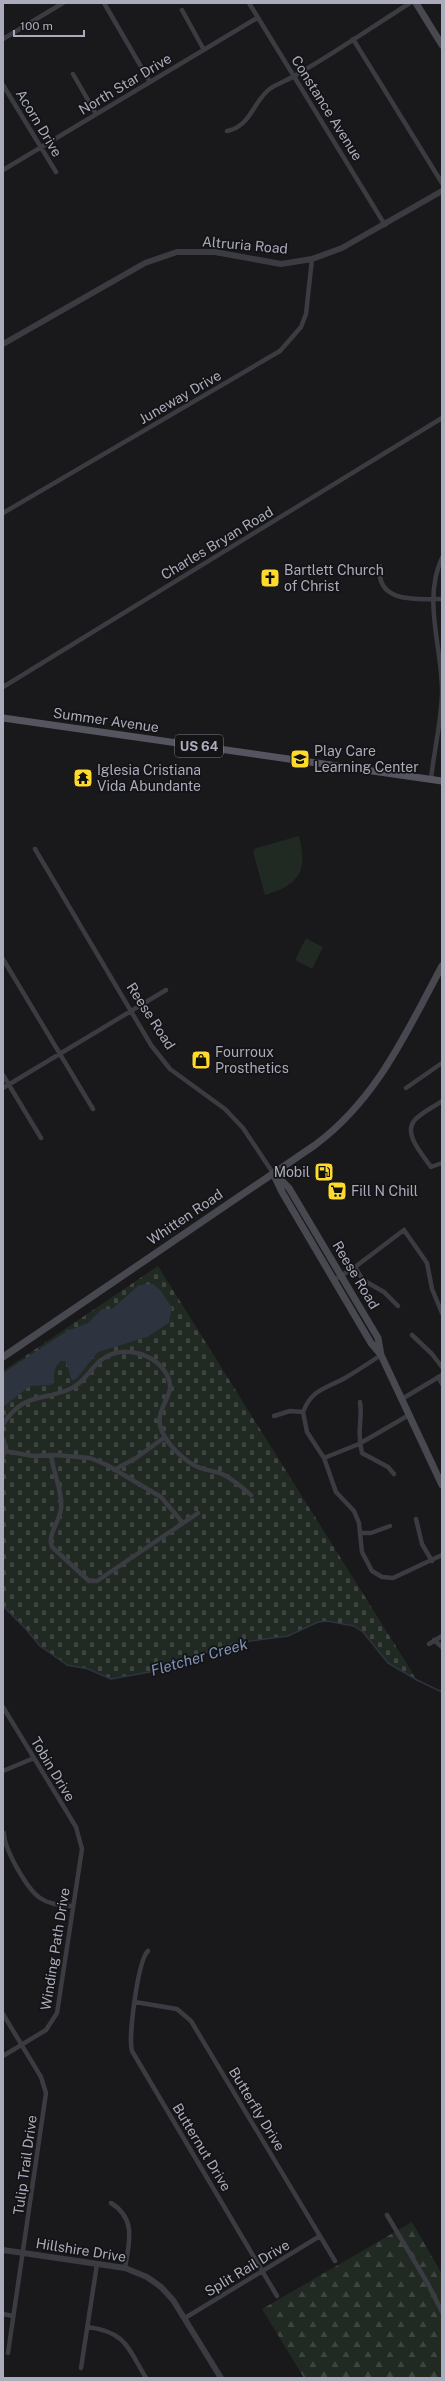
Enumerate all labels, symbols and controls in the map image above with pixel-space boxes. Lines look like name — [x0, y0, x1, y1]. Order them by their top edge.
scale bar — [14, 12, 84, 38]
text: 100 m — [20, 19, 53, 33]
street label: North Star Drive — [76, 50, 174, 118]
street label: Constance Avenue — [288, 53, 366, 163]
street label: Acorn Drive — [13, 86, 65, 160]
street label: Altruria Road — [201, 233, 289, 257]
street label: Juneway Drive — [136, 367, 224, 427]
street label: Charles Bryan Road — [158, 503, 276, 583]
place label: Bartlett Church of Christ — [284, 562, 384, 594]
church icon: Bartlett Church of Christ — [259, 567, 281, 589]
street label: Summer Avenue — [52, 705, 160, 735]
road number: US 64 — [175, 735, 223, 757]
place label: Play Care Learning Center — [314, 743, 419, 775]
school or university icon: Play Care Learning Center — [289, 748, 311, 770]
place label: Iglesia Cristiana Vida Abundante — [97, 762, 201, 794]
temple icon: Iglesia Cristiana Vida Abundante — [72, 767, 94, 789]
street label: Reese Road — [123, 980, 179, 1052]
place label: Fourroux Prosthetics — [215, 1044, 289, 1076]
shop icon: Fourroux Prosthetics — [190, 1049, 212, 1071]
fuel station icon: Mobil — [313, 1161, 335, 1183]
place label: Mobil — [274, 1164, 310, 1180]
supermarket icon: Fill N Chill — [326, 1180, 348, 1202]
place label: Fill N Chill — [351, 1183, 418, 1199]
street label: Whitten Road — [144, 1186, 226, 1248]
street label: Reese Road — [329, 1238, 383, 1312]
water label: Fletcher Creek — [149, 1635, 250, 1679]
street label: Tobin Drive — [28, 1734, 78, 1804]
street label: Winding Path Drive — [37, 1887, 73, 2011]
street label: Butterfly Drive — [226, 2064, 288, 2154]
street label: Butternut Drive — [170, 2100, 235, 2194]
street label: Tulip Trail Drive — [10, 2114, 40, 2216]
street label: Hillshire Drive — [35, 2235, 127, 2265]
street label: Split Rail Drive — [202, 2236, 292, 2300]

